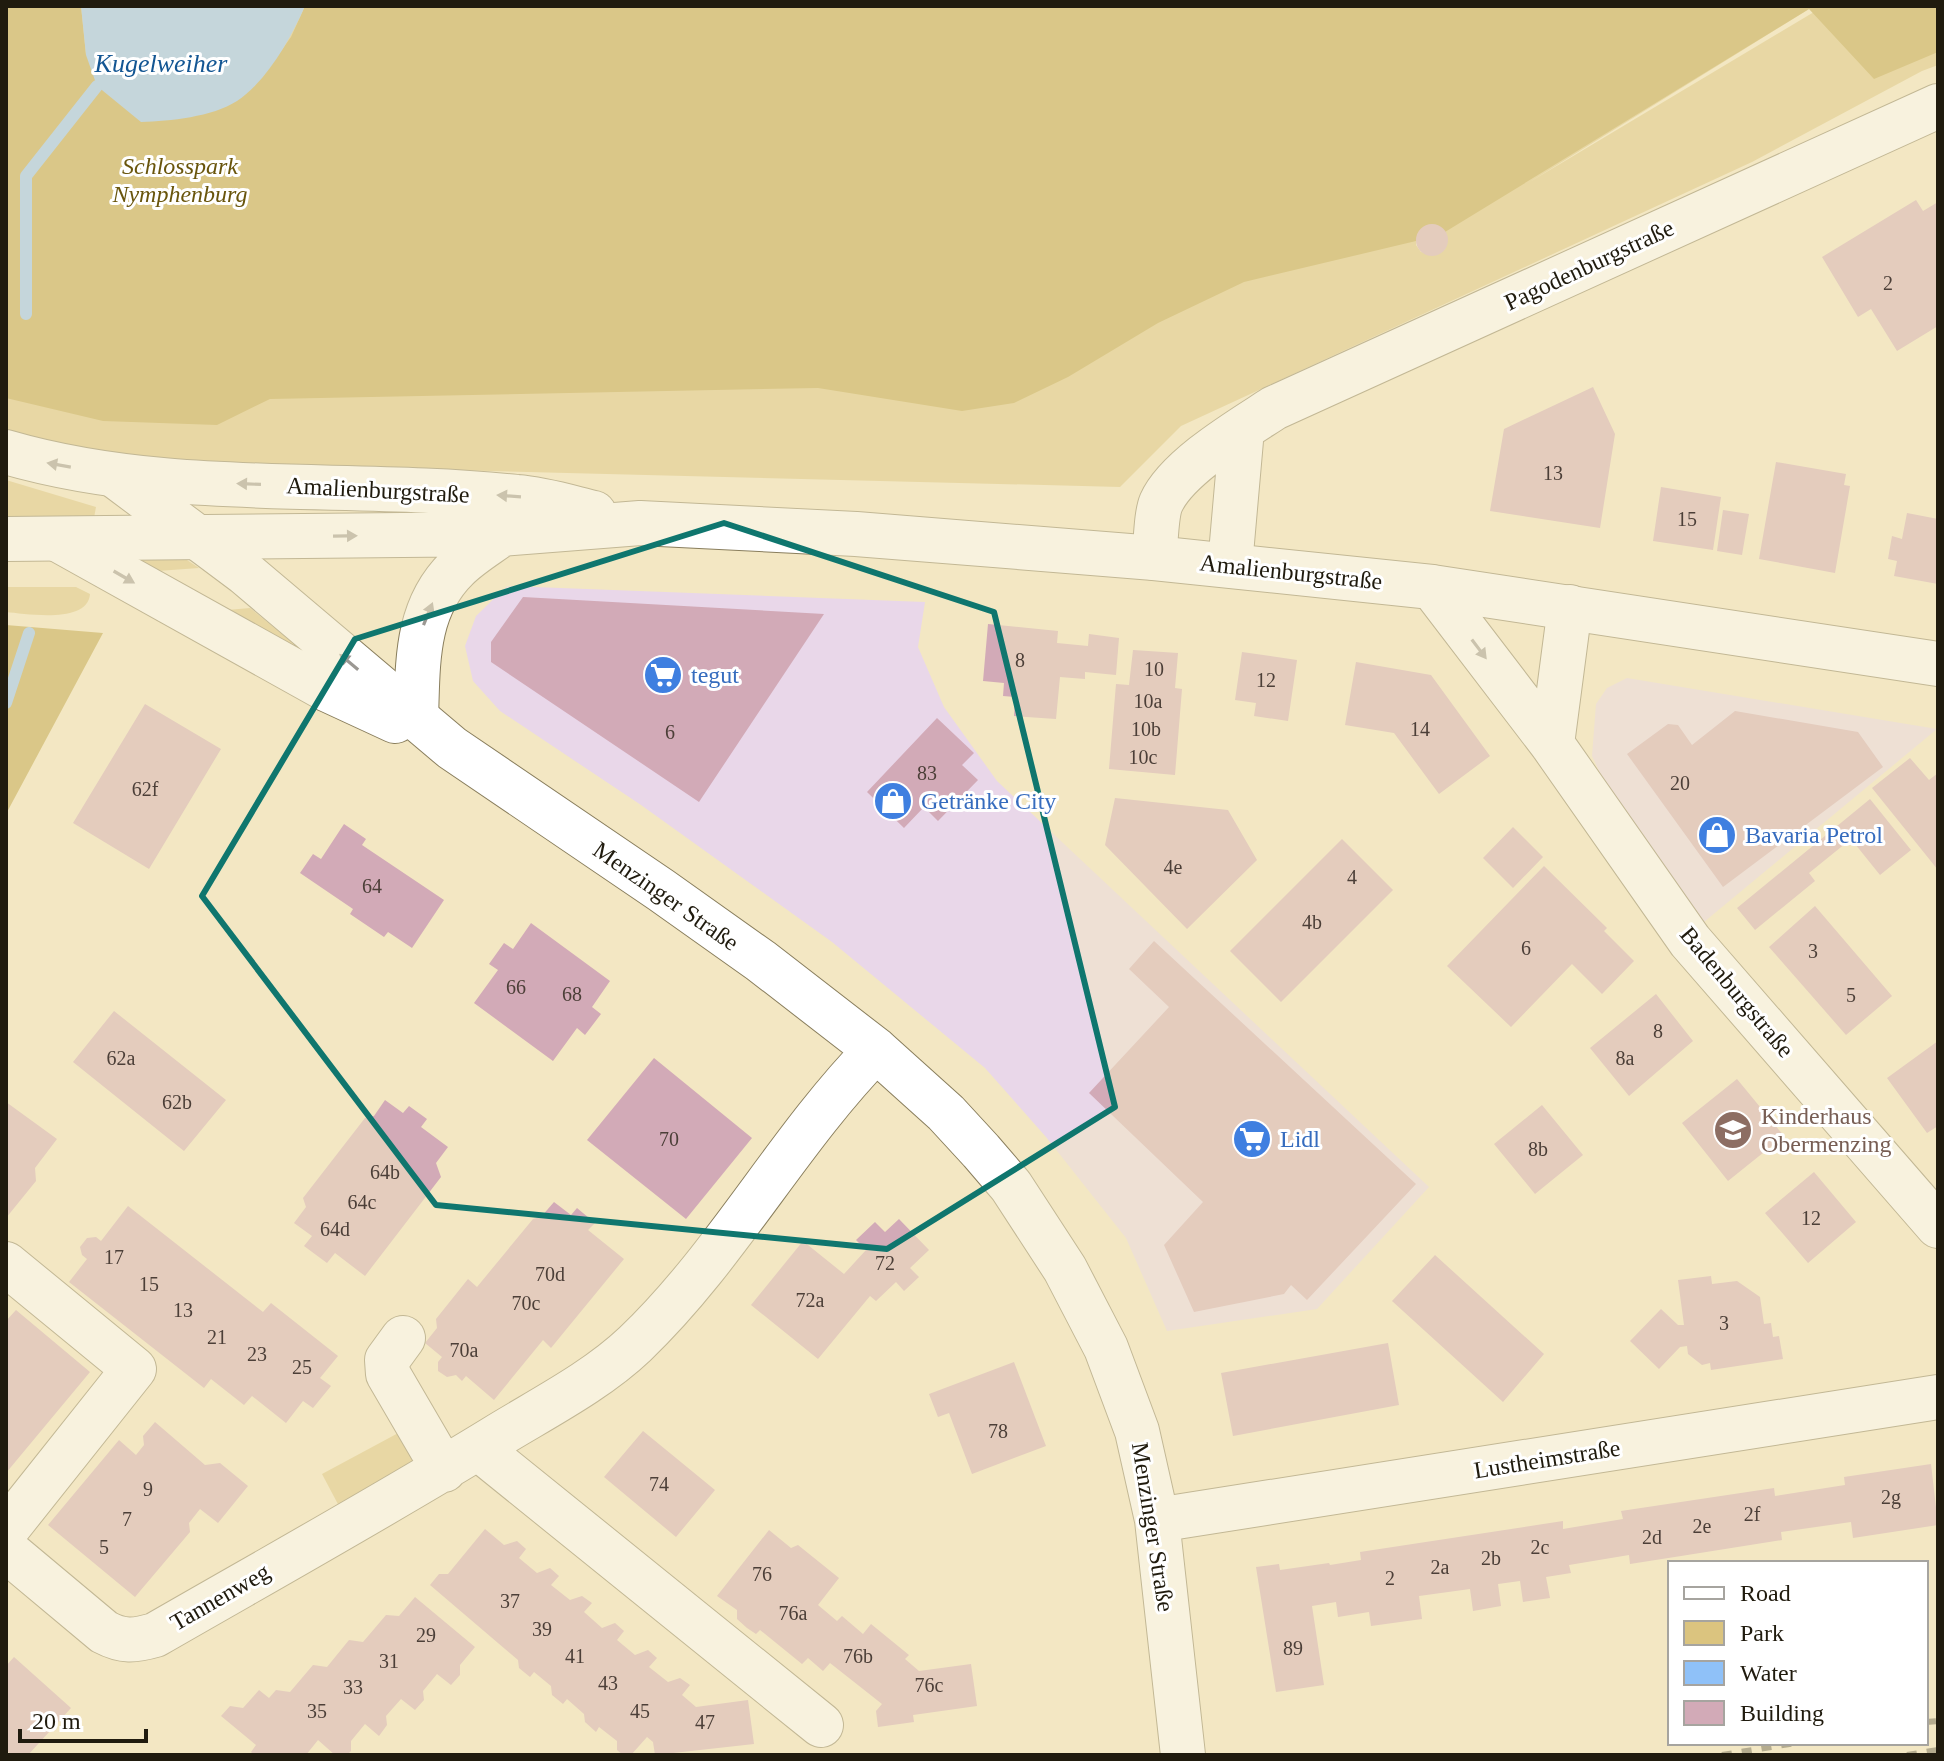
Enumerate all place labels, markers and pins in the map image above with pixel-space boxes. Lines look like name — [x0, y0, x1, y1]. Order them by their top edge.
supermarket icon: tegut — [642, 654, 684, 696]
place label: tegut — [691, 662, 739, 688]
shop icon: Getränke City — [872, 780, 914, 822]
place label: Getränke City — [921, 788, 1056, 814]
shop icon: Bavaria Petrol — [1696, 814, 1738, 856]
place label: Bavaria Petrol — [1745, 822, 1883, 848]
place label: Kinderhaus Obermenzing — [1761, 1103, 1892, 1157]
school or university icon: Kinderhaus Obermenzing — [1712, 1109, 1754, 1151]
supermarket icon: Lidl — [1231, 1118, 1273, 1160]
place label: Lidl — [1280, 1126, 1320, 1152]

